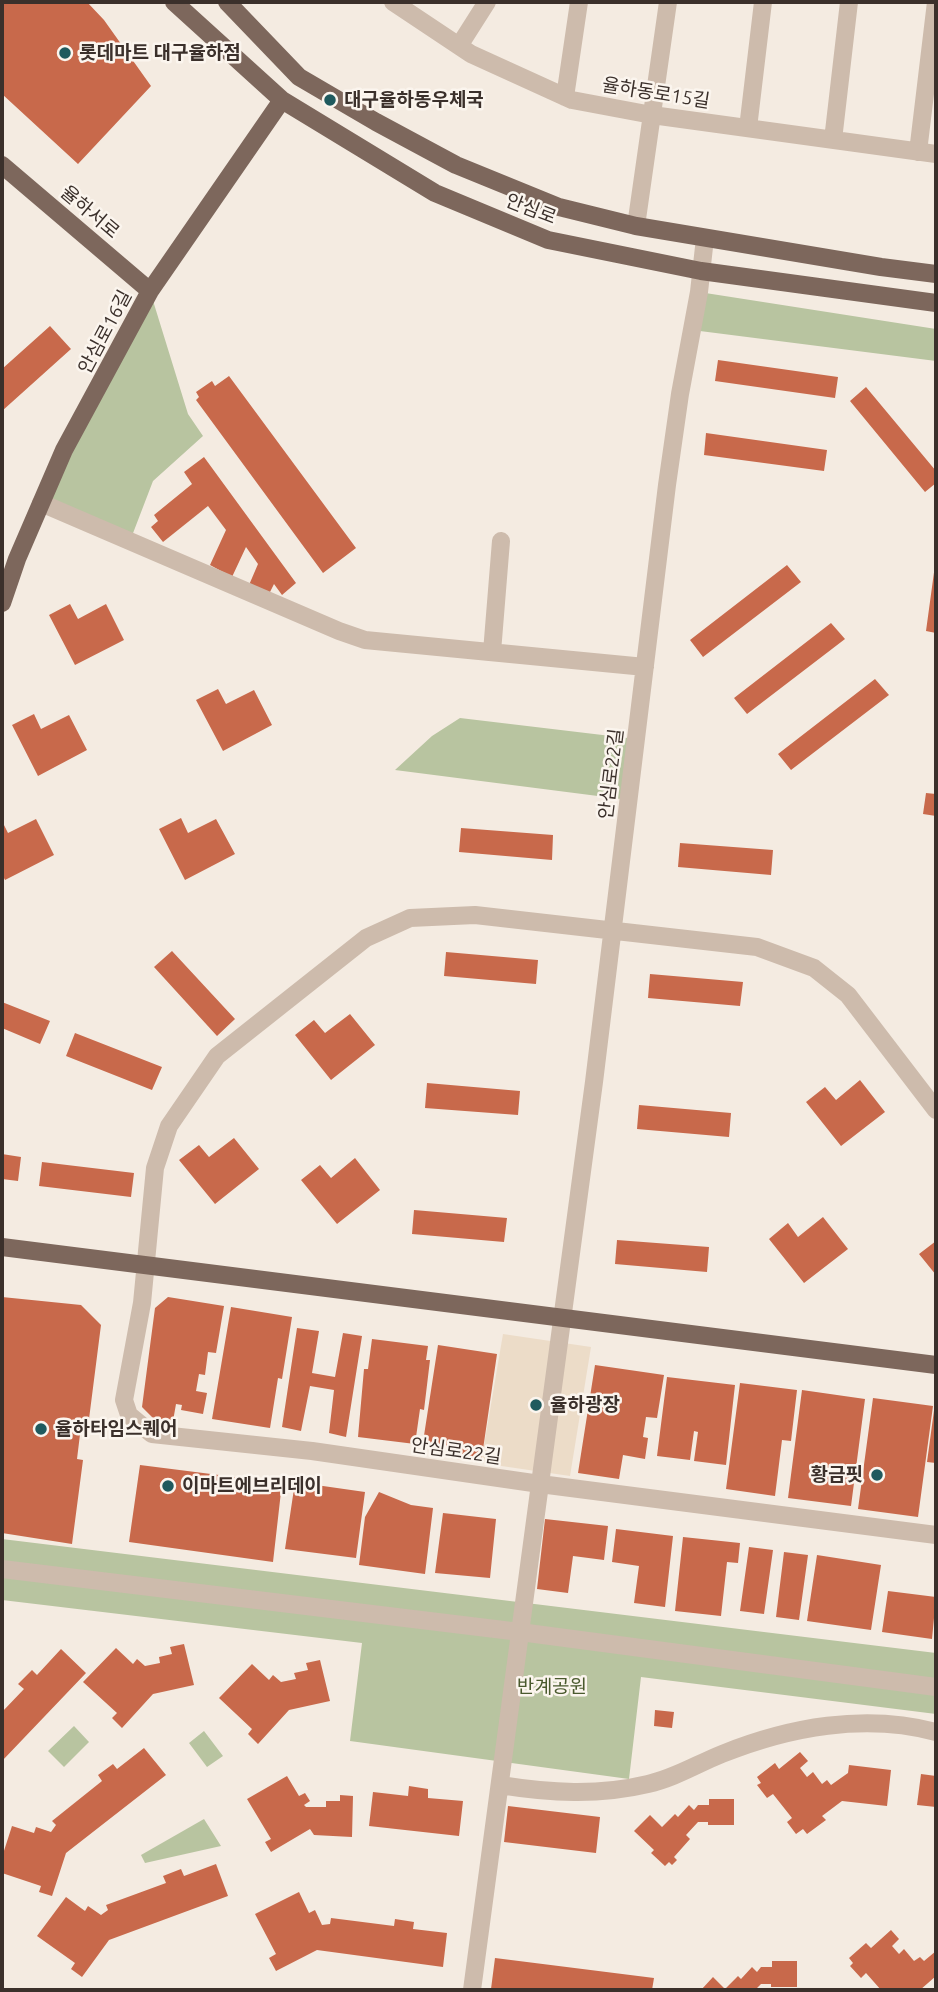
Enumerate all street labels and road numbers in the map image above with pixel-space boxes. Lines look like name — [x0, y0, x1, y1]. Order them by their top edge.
street label: 율하동로15길 — [600, 73, 712, 113]
street label: 율하서로 — [56, 181, 124, 243]
street label: 안심로 — [502, 189, 560, 229]
street label: 안심로16길 — [73, 286, 137, 378]
street label: 안심로22길 — [594, 727, 628, 821]
street label: 안심로22길 — [409, 1433, 503, 1469]

